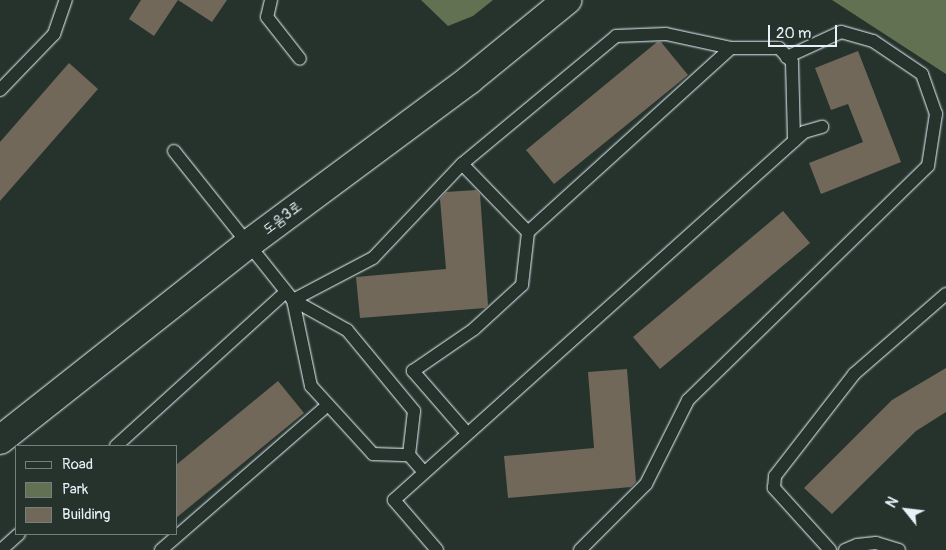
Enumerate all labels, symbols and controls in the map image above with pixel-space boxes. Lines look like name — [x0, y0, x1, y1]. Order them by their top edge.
scale bar — [771, 15, 840, 47]
text: 20 m — [776, 24, 811, 43]
street label: 도움3로 — [259, 197, 305, 239]
legend — [15, 445, 178, 535]
text: Road — [62, 455, 93, 474]
text: Park — [62, 480, 88, 499]
north arrow — [881, 485, 931, 535]
text: N — [883, 494, 902, 511]
text: Building — [62, 505, 110, 524]

